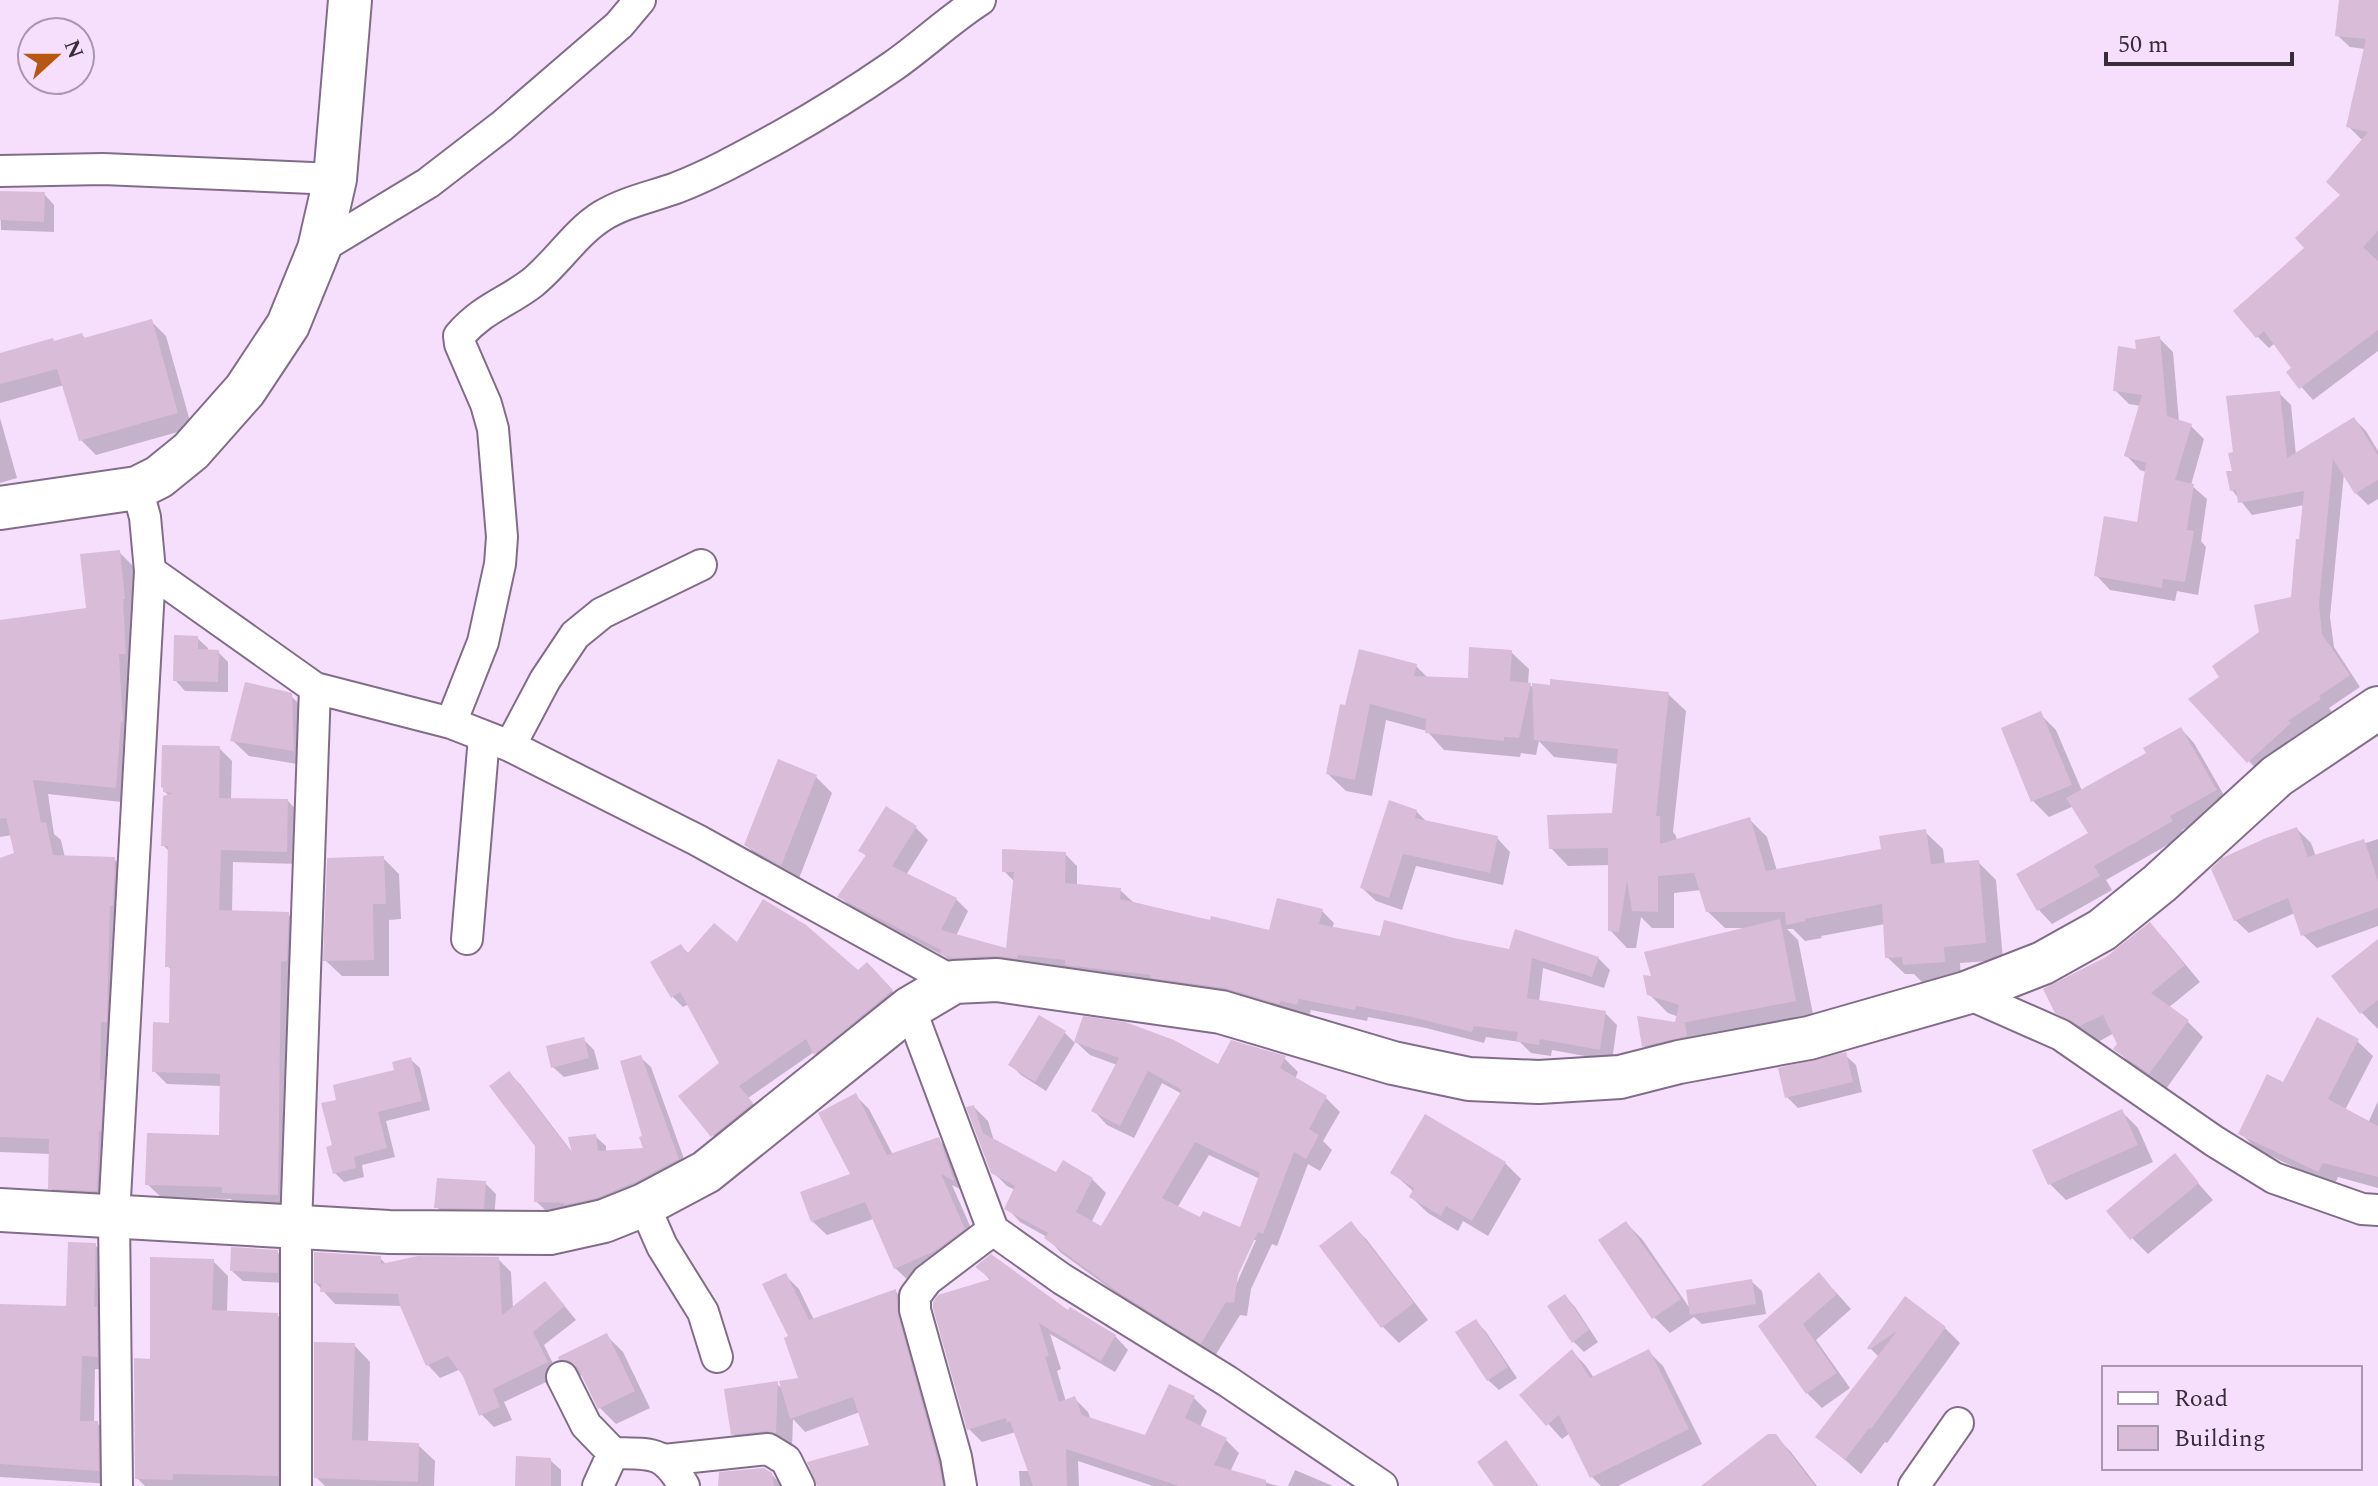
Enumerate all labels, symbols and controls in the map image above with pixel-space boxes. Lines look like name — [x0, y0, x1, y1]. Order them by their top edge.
north arrow — [16, 16, 96, 96]
scale bar — [2106, 16, 2292, 66]
text: 50 m — [2118, 27, 2169, 63]
text: N — [55, 35, 92, 64]
legend — [2102, 1366, 2362, 1470]
text: Road — [2174, 1381, 2228, 1417]
text: Building — [2174, 1421, 2266, 1457]

